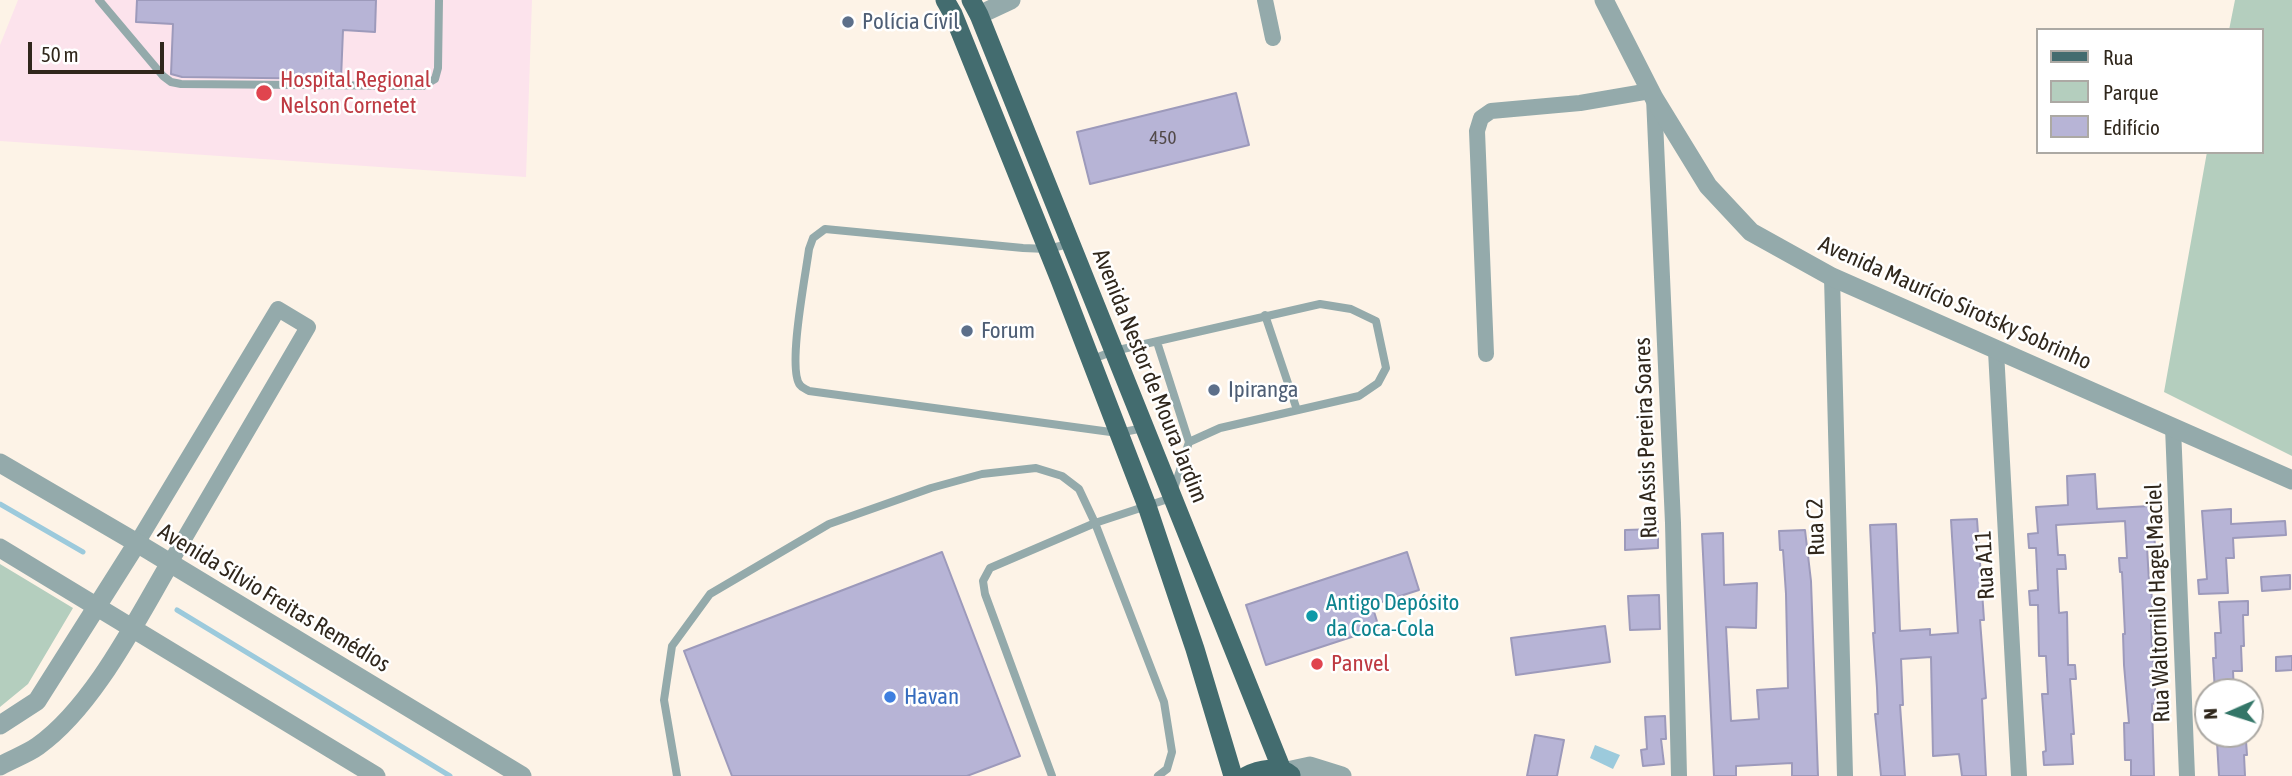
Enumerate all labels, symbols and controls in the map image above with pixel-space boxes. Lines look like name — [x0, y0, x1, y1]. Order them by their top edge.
place label: Polícia Cívil — [862, 8, 959, 36]
marker: Polícia Cívil — [840, 14, 856, 30]
scale bar — [32, 28, 168, 72]
legend — [2036, 28, 2264, 154]
text: 50 m — [41, 42, 79, 66]
text: Rua — [2103, 45, 2133, 69]
place label: Hospital Regional Nelson Cornetet — [280, 66, 431, 120]
text: Parque — [2103, 80, 2158, 104]
marker: Hospital Regional Nelson Cornetet — [254, 83, 274, 103]
text: Edifício — [2103, 115, 2160, 139]
house number: 450 — [1150, 127, 1176, 149]
street label: Avenida Maurício Sirotsky Sobrinho — [1814, 230, 2096, 376]
street label: Avenida Nestor de Moura Jardim — [1086, 245, 1214, 507]
place label: Forum — [981, 317, 1035, 345]
marker: Forum — [959, 323, 975, 339]
street label: Rua Assis Pereira Soares — [1629, 337, 1663, 539]
place label: Ipiranga — [1228, 376, 1298, 404]
marker: Ipiranga — [1206, 382, 1222, 398]
street label: Rua Waltornilo Hagel Maciel — [2140, 483, 2176, 723]
street label: Rua C2 — [1801, 498, 1831, 556]
street label: Avenida Sílvio Freitas Remédios — [153, 518, 395, 678]
street label: Rua A11 — [1969, 530, 2001, 600]
place label: Antigo Depósito da Coca-Cola — [1326, 589, 1459, 643]
marker: Antigo Depósito da Coca-Cola — [1304, 608, 1320, 624]
place label: Panvel — [1331, 650, 1389, 678]
marker: Panvel — [1309, 656, 1325, 672]
north arrow — [2194, 678, 2264, 748]
place label: Havan — [904, 683, 959, 711]
marker: Havan — [882, 689, 898, 705]
text: N — [2199, 708, 2221, 720]

